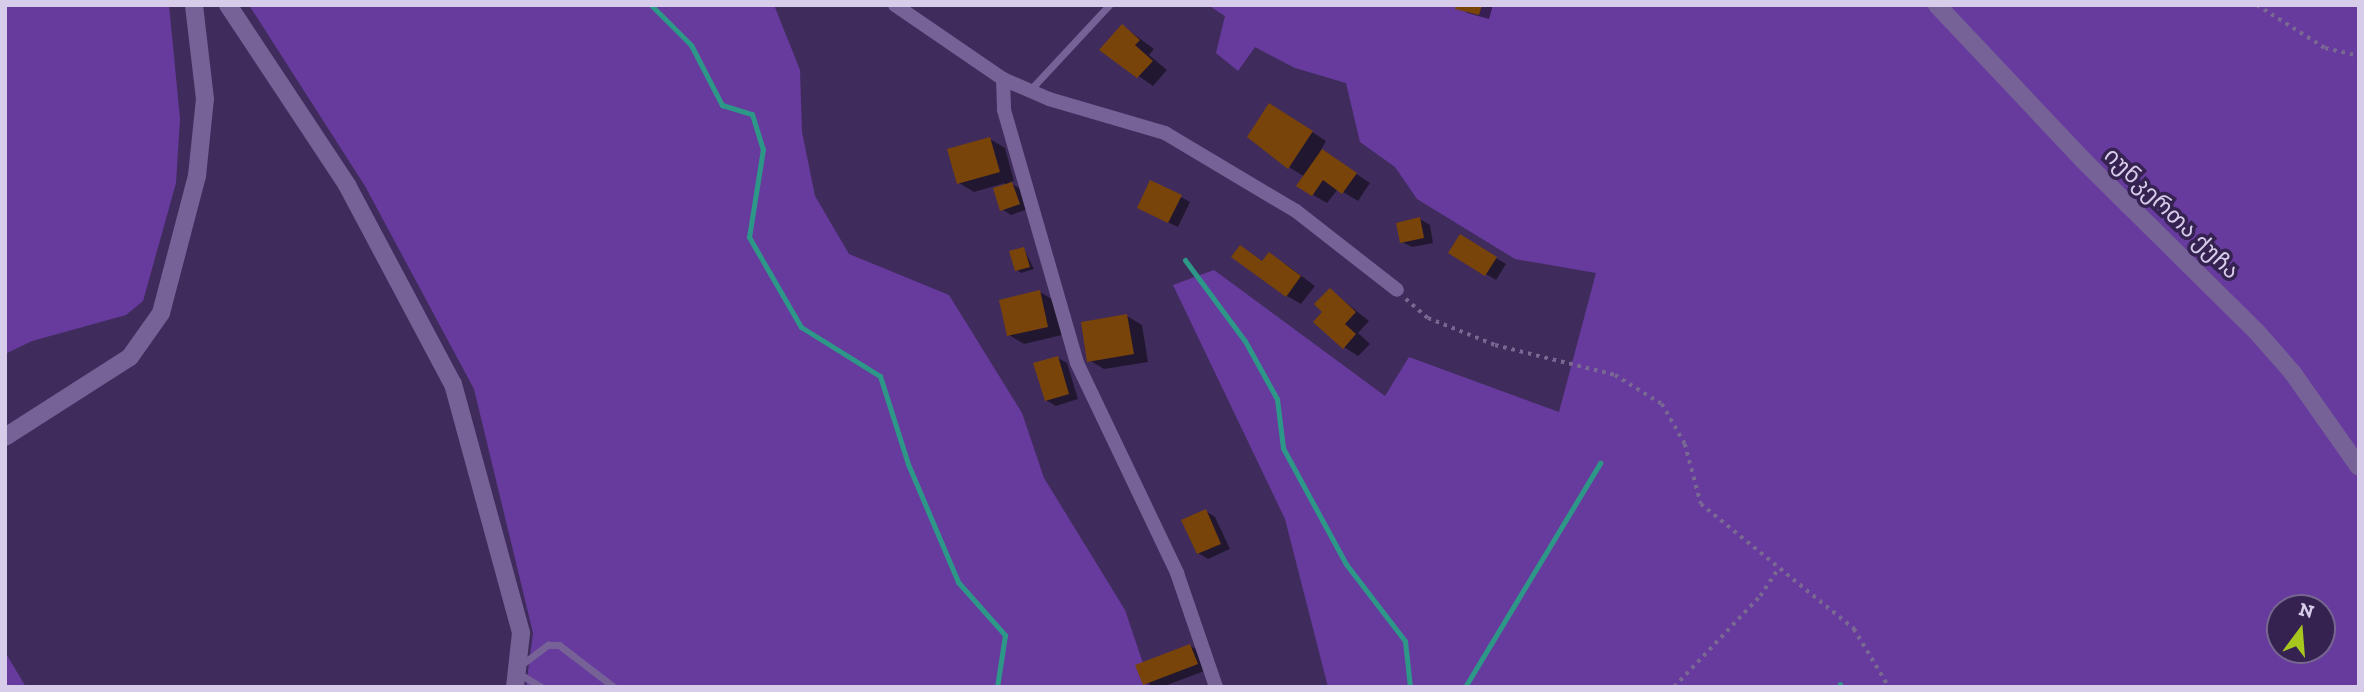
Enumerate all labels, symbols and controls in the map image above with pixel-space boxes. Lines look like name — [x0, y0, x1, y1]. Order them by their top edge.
street label: იუნკერთა ქუჩა — [2099, 141, 2245, 285]
north arrow — [2266, 594, 2336, 664]
text: N — [2296, 597, 2316, 623]

